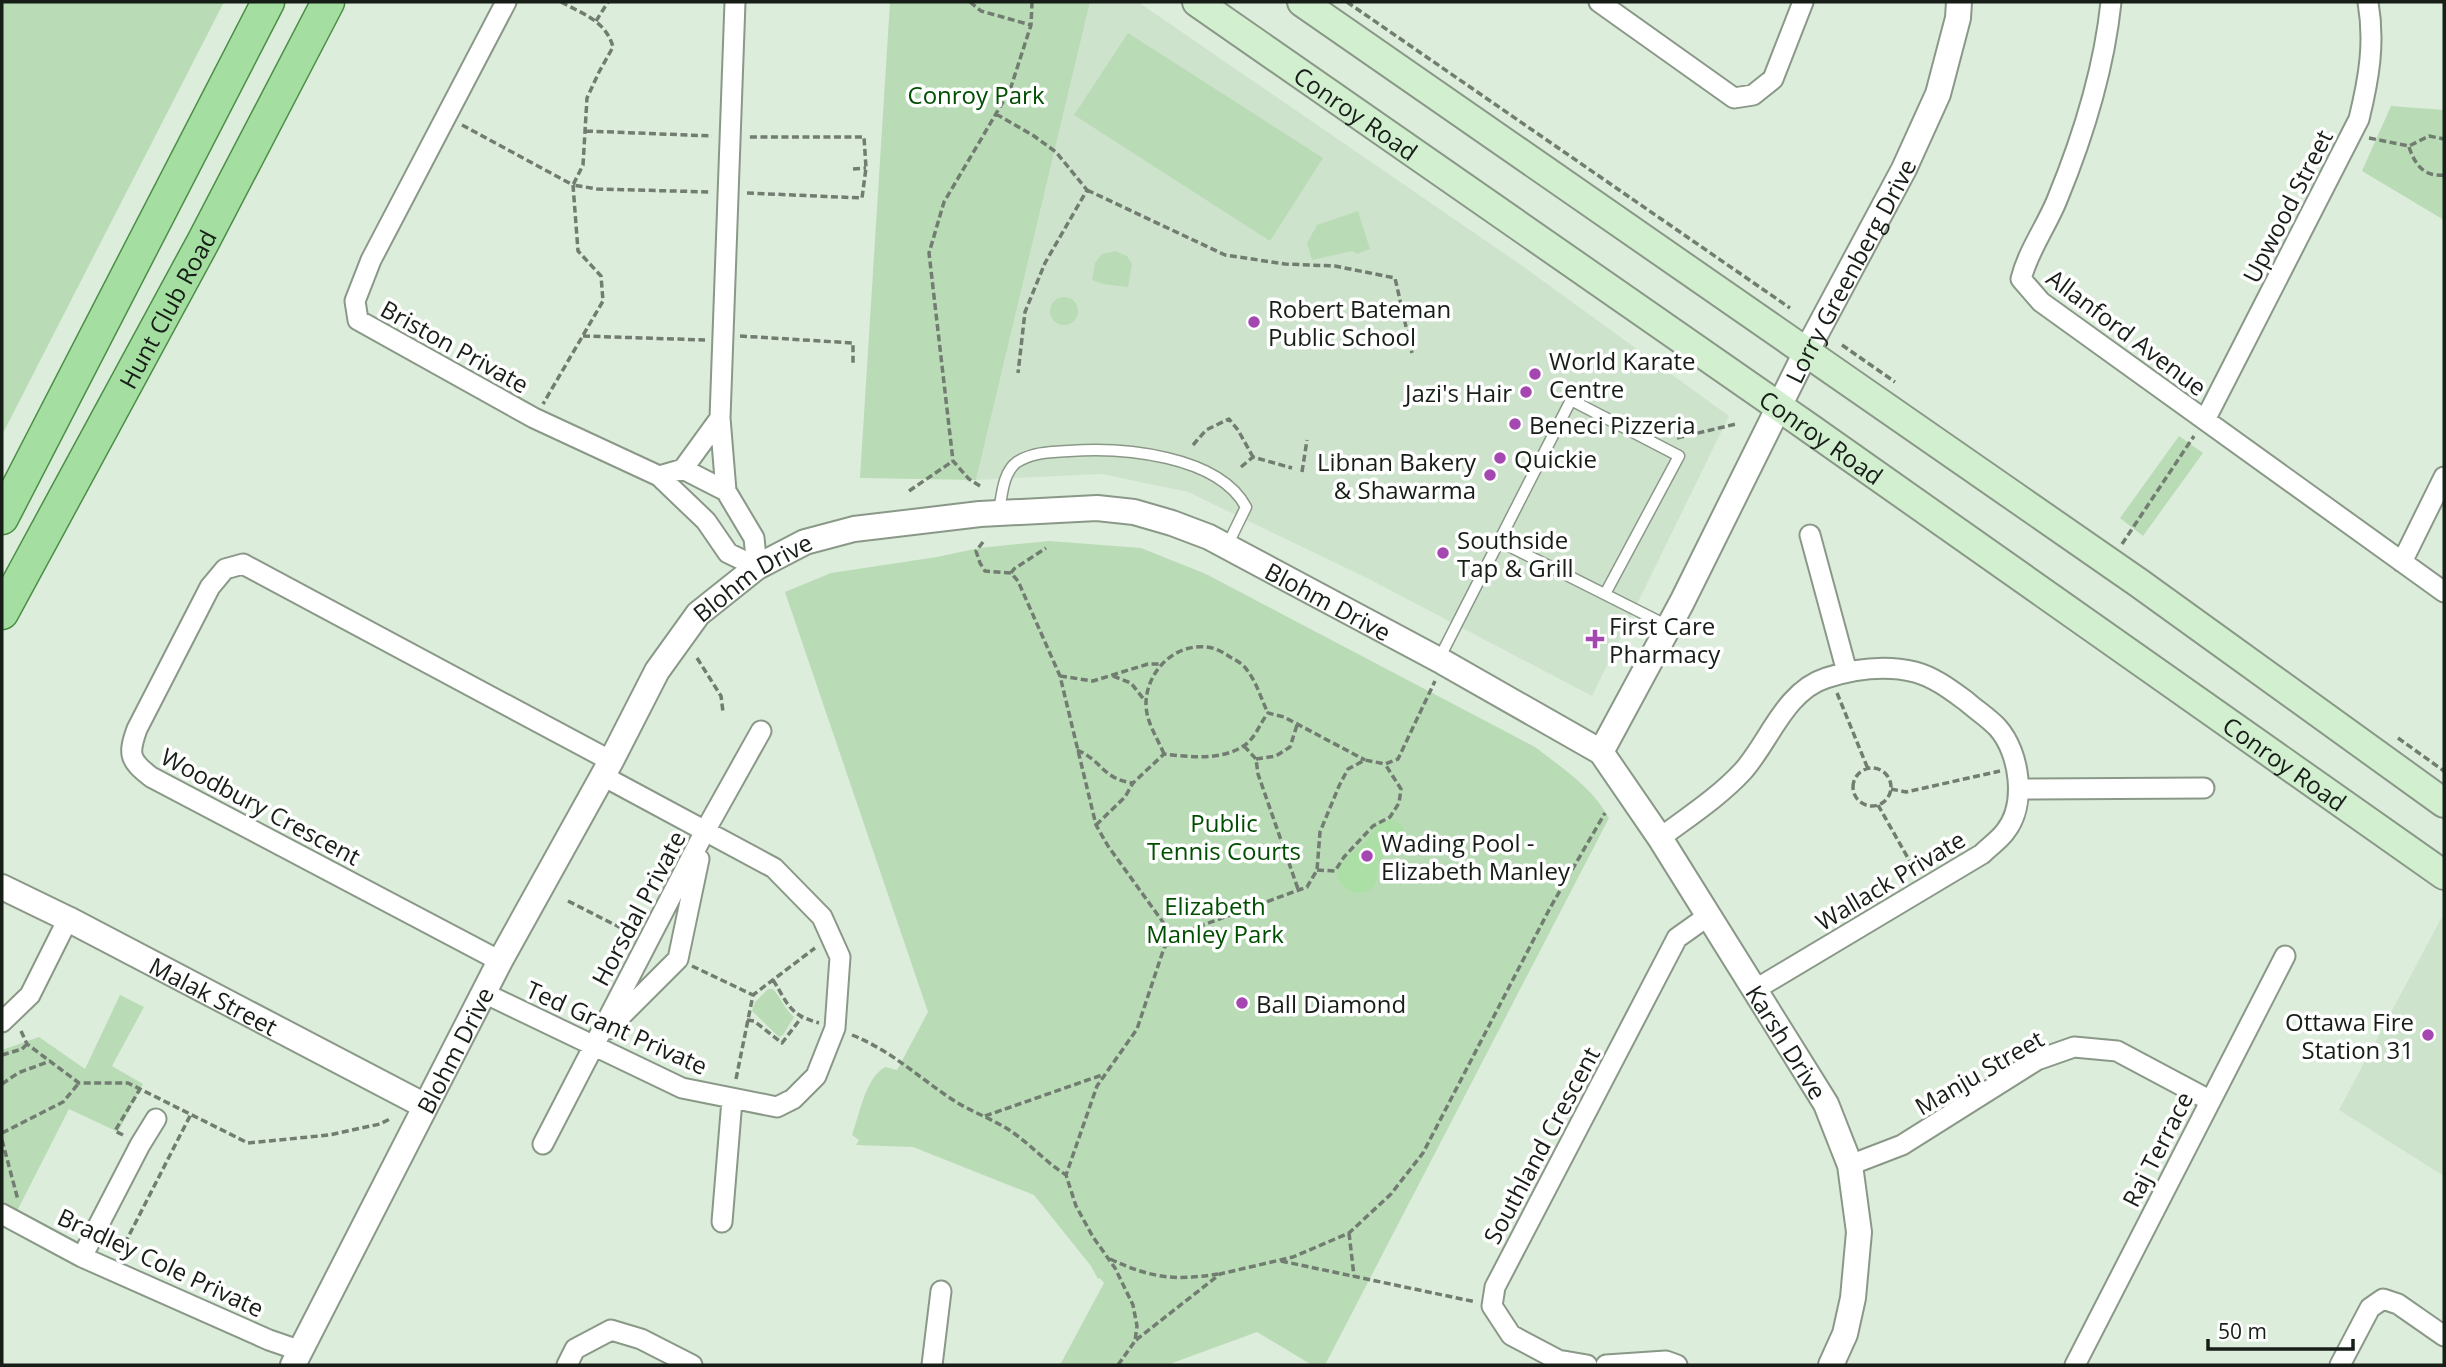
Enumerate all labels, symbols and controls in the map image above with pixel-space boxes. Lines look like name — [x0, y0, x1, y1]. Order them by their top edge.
street label: Conroy Road — [1288, 58, 1425, 167]
park label: Conroy Park — [908, 78, 1045, 111]
street label: Upwood Street — [2234, 124, 2340, 288]
street label: Lorry Greenberg Drive — [1777, 153, 1923, 388]
street label: Hunt Club Road — [110, 224, 223, 394]
street label: Allanford Avenue — [2040, 261, 2214, 403]
street label: Briston Private — [375, 292, 535, 400]
place label: Robert Bateman Public School — [1268, 292, 1451, 353]
marker: Robert Bateman Public School — [1246, 314, 1262, 330]
place label: World Karate Centre — [1549, 344, 1696, 405]
marker: World Karate Centre — [1527, 366, 1543, 382]
place label: Jazi's Hair — [1403, 376, 1512, 409]
street label: Conroy Road — [1753, 382, 1890, 492]
marker: Jazi's Hair — [1518, 384, 1534, 400]
place label: Beneci Pizzeria — [1529, 408, 1696, 441]
marker: Beneci Pizzeria — [1507, 416, 1523, 432]
place label: Quickie — [1514, 442, 1597, 475]
place label: Libnan Bakery & Shawarma — [1317, 445, 1477, 506]
marker: Quickie — [1492, 450, 1508, 466]
marker: Libnan Bakery & Shawarma — [1482, 467, 1498, 483]
place label: Southside Tap & Grill — [1457, 523, 1574, 584]
street label: Blohm Drive — [685, 525, 817, 629]
marker: Southside Tap & Grill — [1435, 545, 1451, 561]
street label: Blohm Drive — [1260, 554, 1397, 648]
place label: First Care Pharmacy — [1609, 609, 1721, 670]
marker: First Care Pharmacy — [1587, 631, 1603, 647]
street label: Conroy Road — [2217, 708, 2354, 818]
street label: Woodbury Crescent — [156, 739, 366, 873]
park label: Public Tennis Courts — [1147, 806, 1301, 867]
street label: Wallack Private — [1809, 822, 1971, 938]
street label: Horsdal Private — [583, 825, 693, 991]
place label: Wading Pool - Elizabeth Manley — [1381, 826, 1571, 887]
marker: Wading Pool - Elizabeth Manley — [1359, 848, 1375, 864]
park label: Elizabeth Manley Park — [1146, 889, 1284, 950]
street label: Malak Street — [144, 948, 284, 1043]
street label: Ted Grant Private — [521, 972, 713, 1082]
street label: Karsh Drive — [1739, 978, 1835, 1105]
street label: Blohm Drive — [408, 981, 501, 1119]
place label: Ball Diamond — [1256, 987, 1406, 1020]
marker: Ball Diamond — [1234, 995, 1250, 1011]
place label: Ottawa Fire Station 31 — [2285, 1005, 2414, 1066]
street label: Manju Street — [1909, 1022, 2049, 1122]
marker: Ottawa Fire Station 31 — [2420, 1027, 2436, 1043]
street label: Southland Crescent — [1475, 1041, 1607, 1249]
street label: Raj Terrace — [2114, 1086, 2200, 1212]
street label: Bradley Cole Private — [52, 1200, 270, 1324]
scale bar — [2208, 1308, 2353, 1352]
text: 50 m — [2218, 1317, 2267, 1345]

